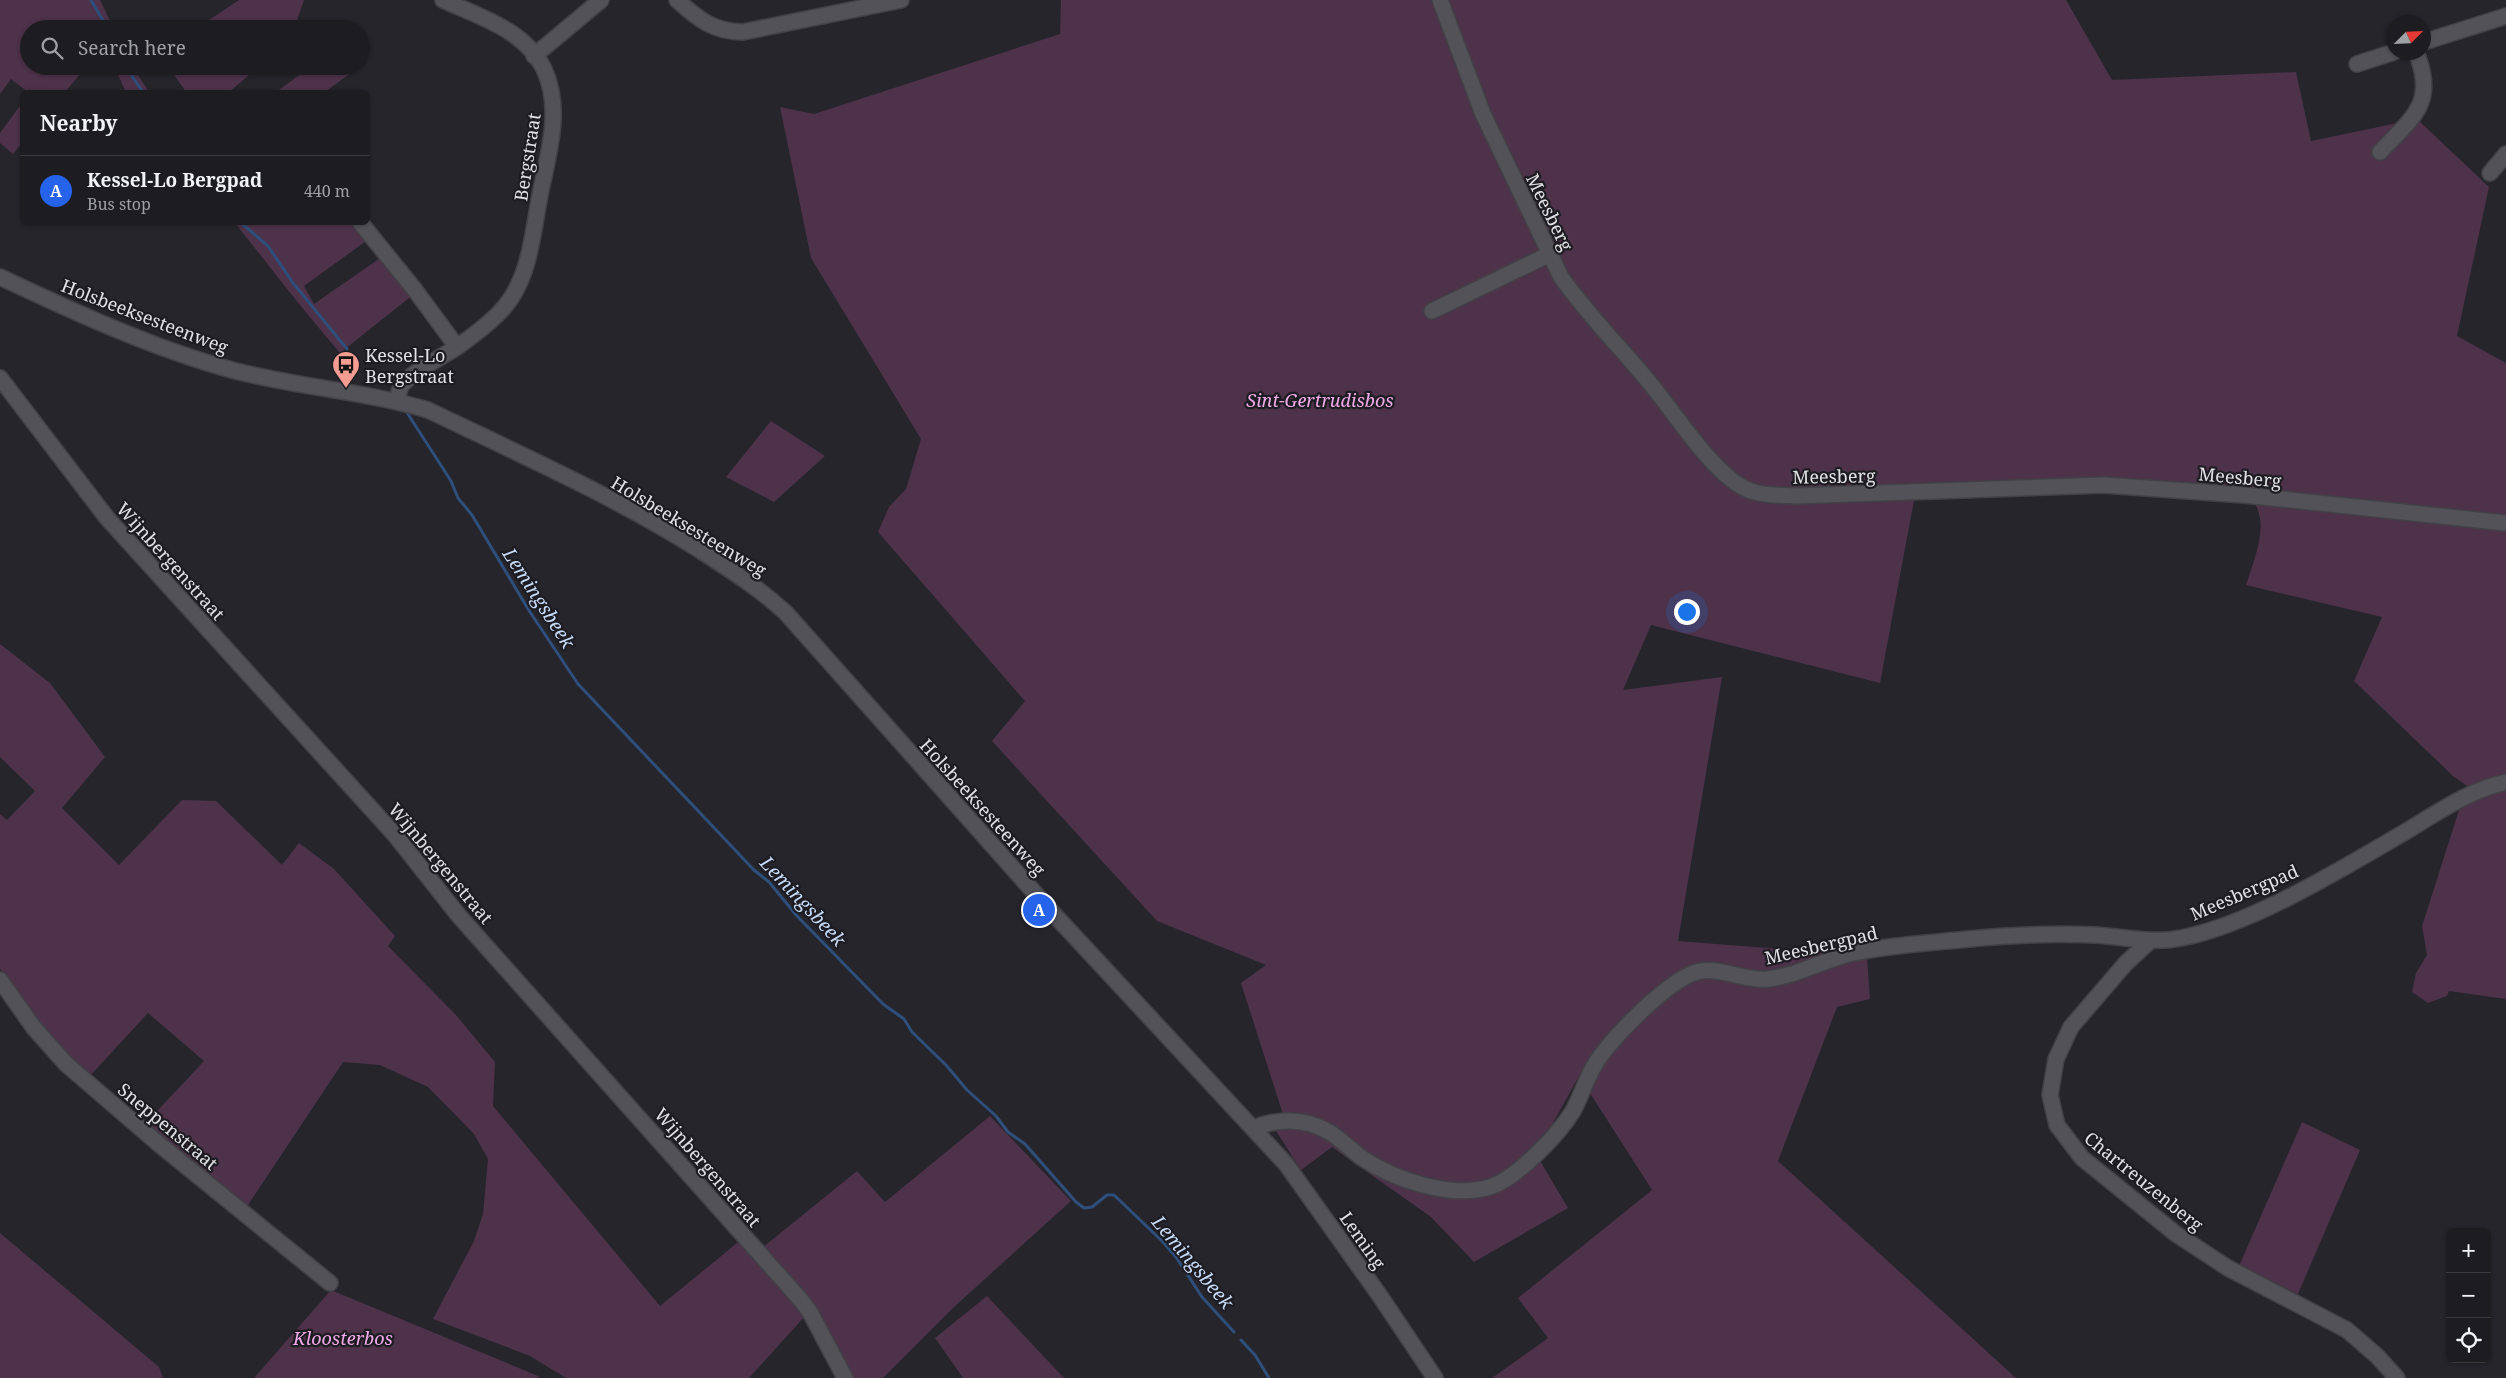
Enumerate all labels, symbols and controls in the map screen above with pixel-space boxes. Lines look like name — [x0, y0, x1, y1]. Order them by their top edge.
north arrow — [2386, 15, 2431, 60]
search box — [20, 20, 370, 75]
icon: search — [38, 34, 66, 62]
text: Search here — [78, 35, 186, 61]
text: Nearby — [40, 109, 118, 137]
street label: Bergstraat — [508, 111, 546, 203]
text: Kessel-Lo Bergpad — [87, 167, 262, 193]
street label: Meesberg — [1521, 169, 1579, 255]
text: A — [50, 180, 62, 202]
text: 440 m — [304, 180, 350, 202]
text: Bus stop — [87, 193, 151, 215]
street label: Holsbeeksesteenweg — [58, 273, 232, 359]
place label: Kessel-Lo Bergstraat — [365, 343, 454, 388]
bus stop icon: Kessel-Lo Bergstraat — [331, 350, 361, 389]
park label: Sint-Gertrudisbos — [1246, 388, 1394, 412]
street label: Meesberg — [2198, 461, 2283, 493]
street label: Meesberg — [1792, 463, 1876, 489]
street label: Holsbeeksesteenweg — [607, 470, 771, 582]
street label: Wijnbergenstraat — [112, 497, 230, 625]
water label: Lemingsbeek — [496, 542, 582, 654]
your location — [1674, 599, 1700, 625]
street label: Holsbeeksesteenweg — [915, 733, 1051, 881]
street label: Wijnbergenstraat — [383, 797, 499, 929]
water label: Lemingsbeek — [754, 849, 853, 953]
street label: Meesbergpad — [2186, 858, 2302, 926]
pin: A — [1023, 891, 1055, 929]
street label: Meesbergpad — [1762, 920, 1880, 970]
street label: Sneppenstraat — [113, 1077, 223, 1175]
street label: Wijnbergenstraat — [649, 1102, 767, 1232]
street label: Chartreuzenberg — [2080, 1126, 2209, 1237]
street label: Leming — [1335, 1207, 1392, 1274]
water label: Lemingsbeek — [1145, 1209, 1241, 1315]
map controls — [2446, 1228, 2491, 1363]
button: + — [2446, 1228, 2491, 1273]
button: − — [2446, 1273, 2491, 1318]
button: locate — [2446, 1318, 2491, 1363]
park label: Kloosterbos — [292, 1326, 393, 1350]

